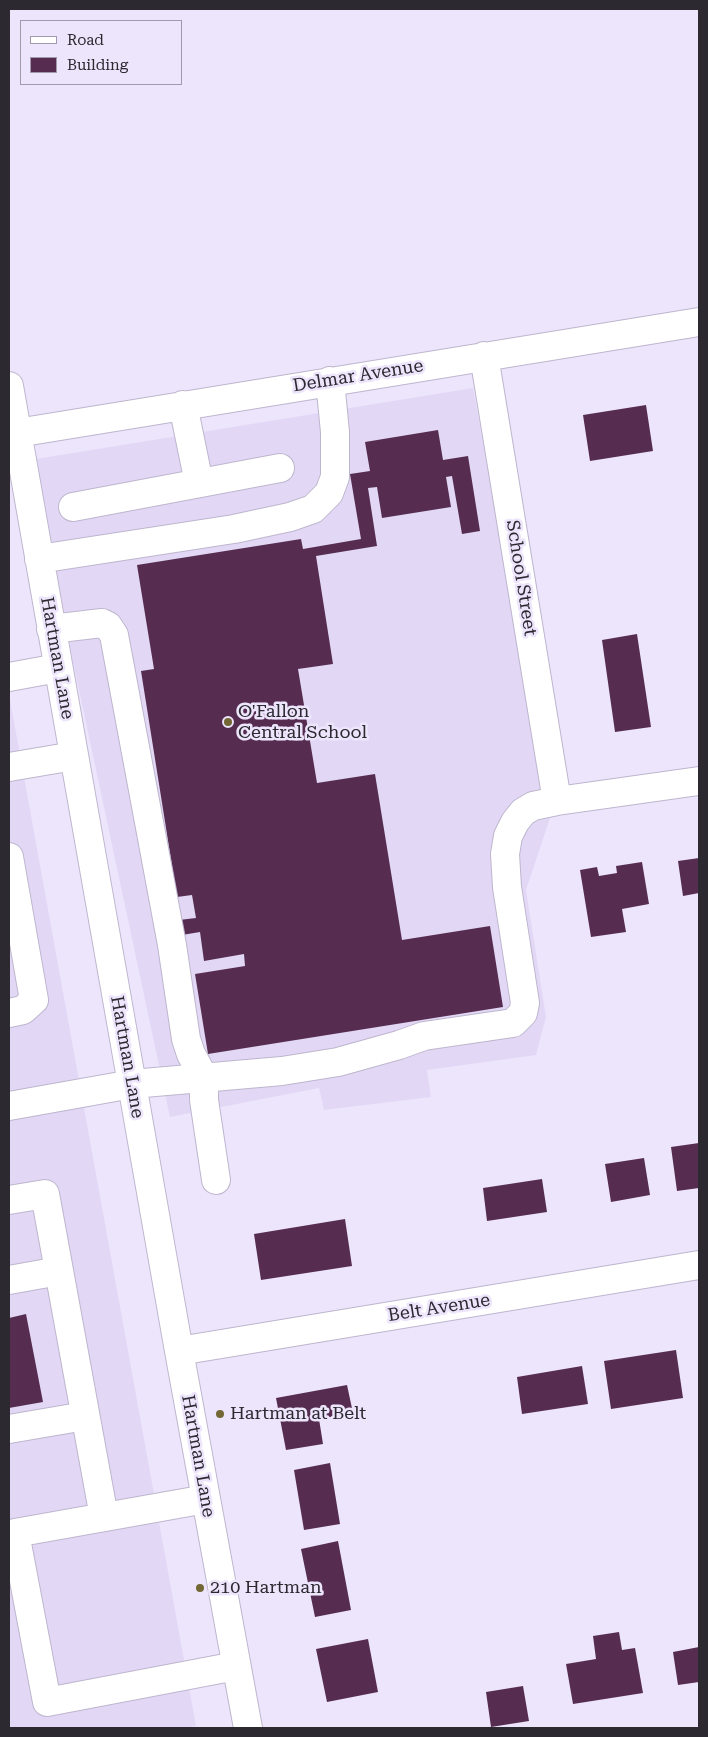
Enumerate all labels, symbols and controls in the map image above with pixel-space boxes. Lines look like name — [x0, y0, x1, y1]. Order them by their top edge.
legend — [20, 20, 182, 85]
text: Road — [67, 31, 104, 49]
text: Building — [67, 56, 128, 74]
street label: Delmar Avenue — [291, 355, 425, 397]
street label: School Street — [501, 519, 541, 637]
street label: Hartman Lane — [36, 595, 78, 721]
place label: O'Fallon Central School — [238, 701, 367, 744]
marker: O'Fallon Central School — [222, 716, 234, 728]
street label: Hartman Lane — [106, 994, 148, 1120]
street label: Belt Avenue — [386, 1289, 492, 1327]
street label: Hartman Lane — [177, 1393, 219, 1519]
place label: Hartman at Belt — [230, 1403, 366, 1425]
marker: Hartman at Belt — [214, 1408, 226, 1420]
place label: 210 Hartman — [210, 1577, 322, 1599]
marker: 210 Hartman — [194, 1582, 206, 1594]

